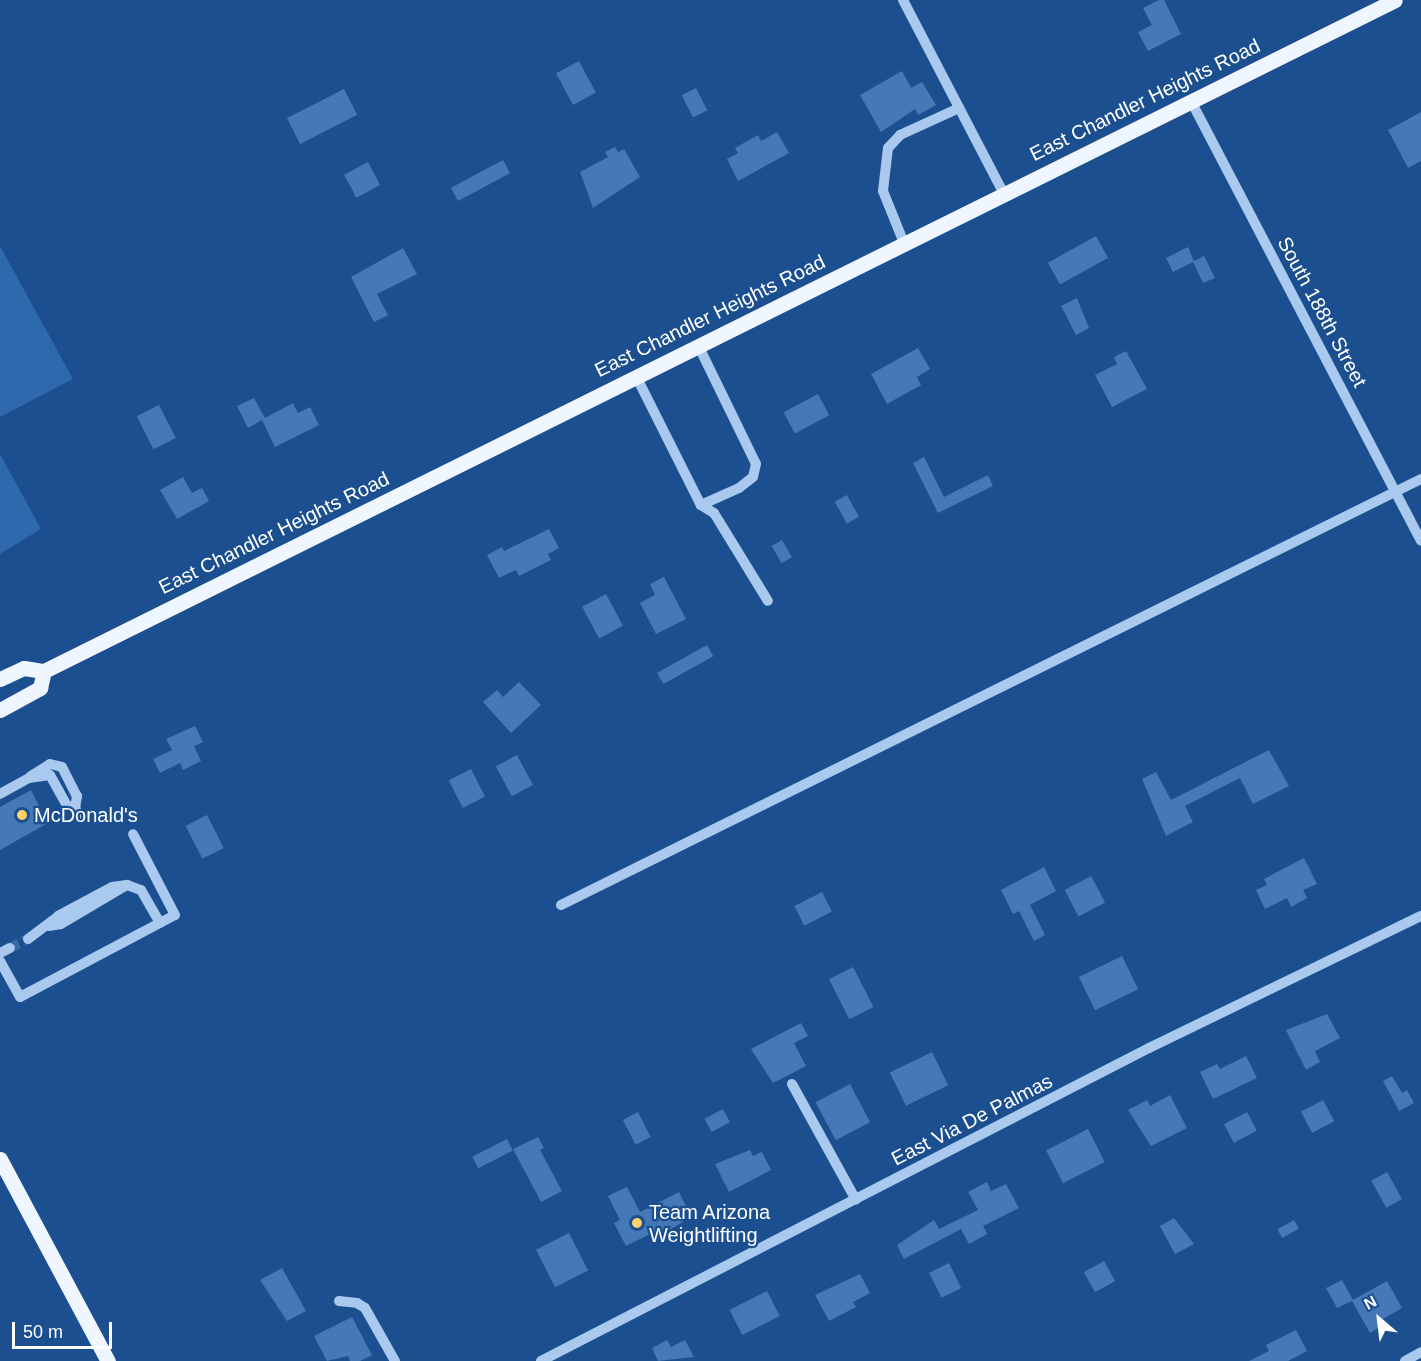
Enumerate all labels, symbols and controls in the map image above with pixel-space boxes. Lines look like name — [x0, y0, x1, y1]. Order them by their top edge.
street label: East Chandler Heights Road — [1026, 34, 1264, 166]
street label: South 188th Street — [1272, 233, 1372, 391]
street label: East Chandler Heights Road — [591, 250, 829, 382]
street label: East Chandler Heights Road — [155, 467, 393, 599]
place label: McDonald's — [34, 803, 138, 827]
marker: McDonald's — [15, 808, 29, 822]
street label: East Via De Palmas — [887, 1069, 1057, 1171]
place label: Team Arizona Weightlifting — [649, 1200, 771, 1247]
marker: Team Arizona Weightlifting — [630, 1216, 644, 1230]
north arrow — [1349, 1289, 1409, 1349]
text: N — [1361, 1292, 1379, 1313]
scale bar — [15, 1310, 116, 1348]
text: 50 m — [23, 1322, 63, 1342]

